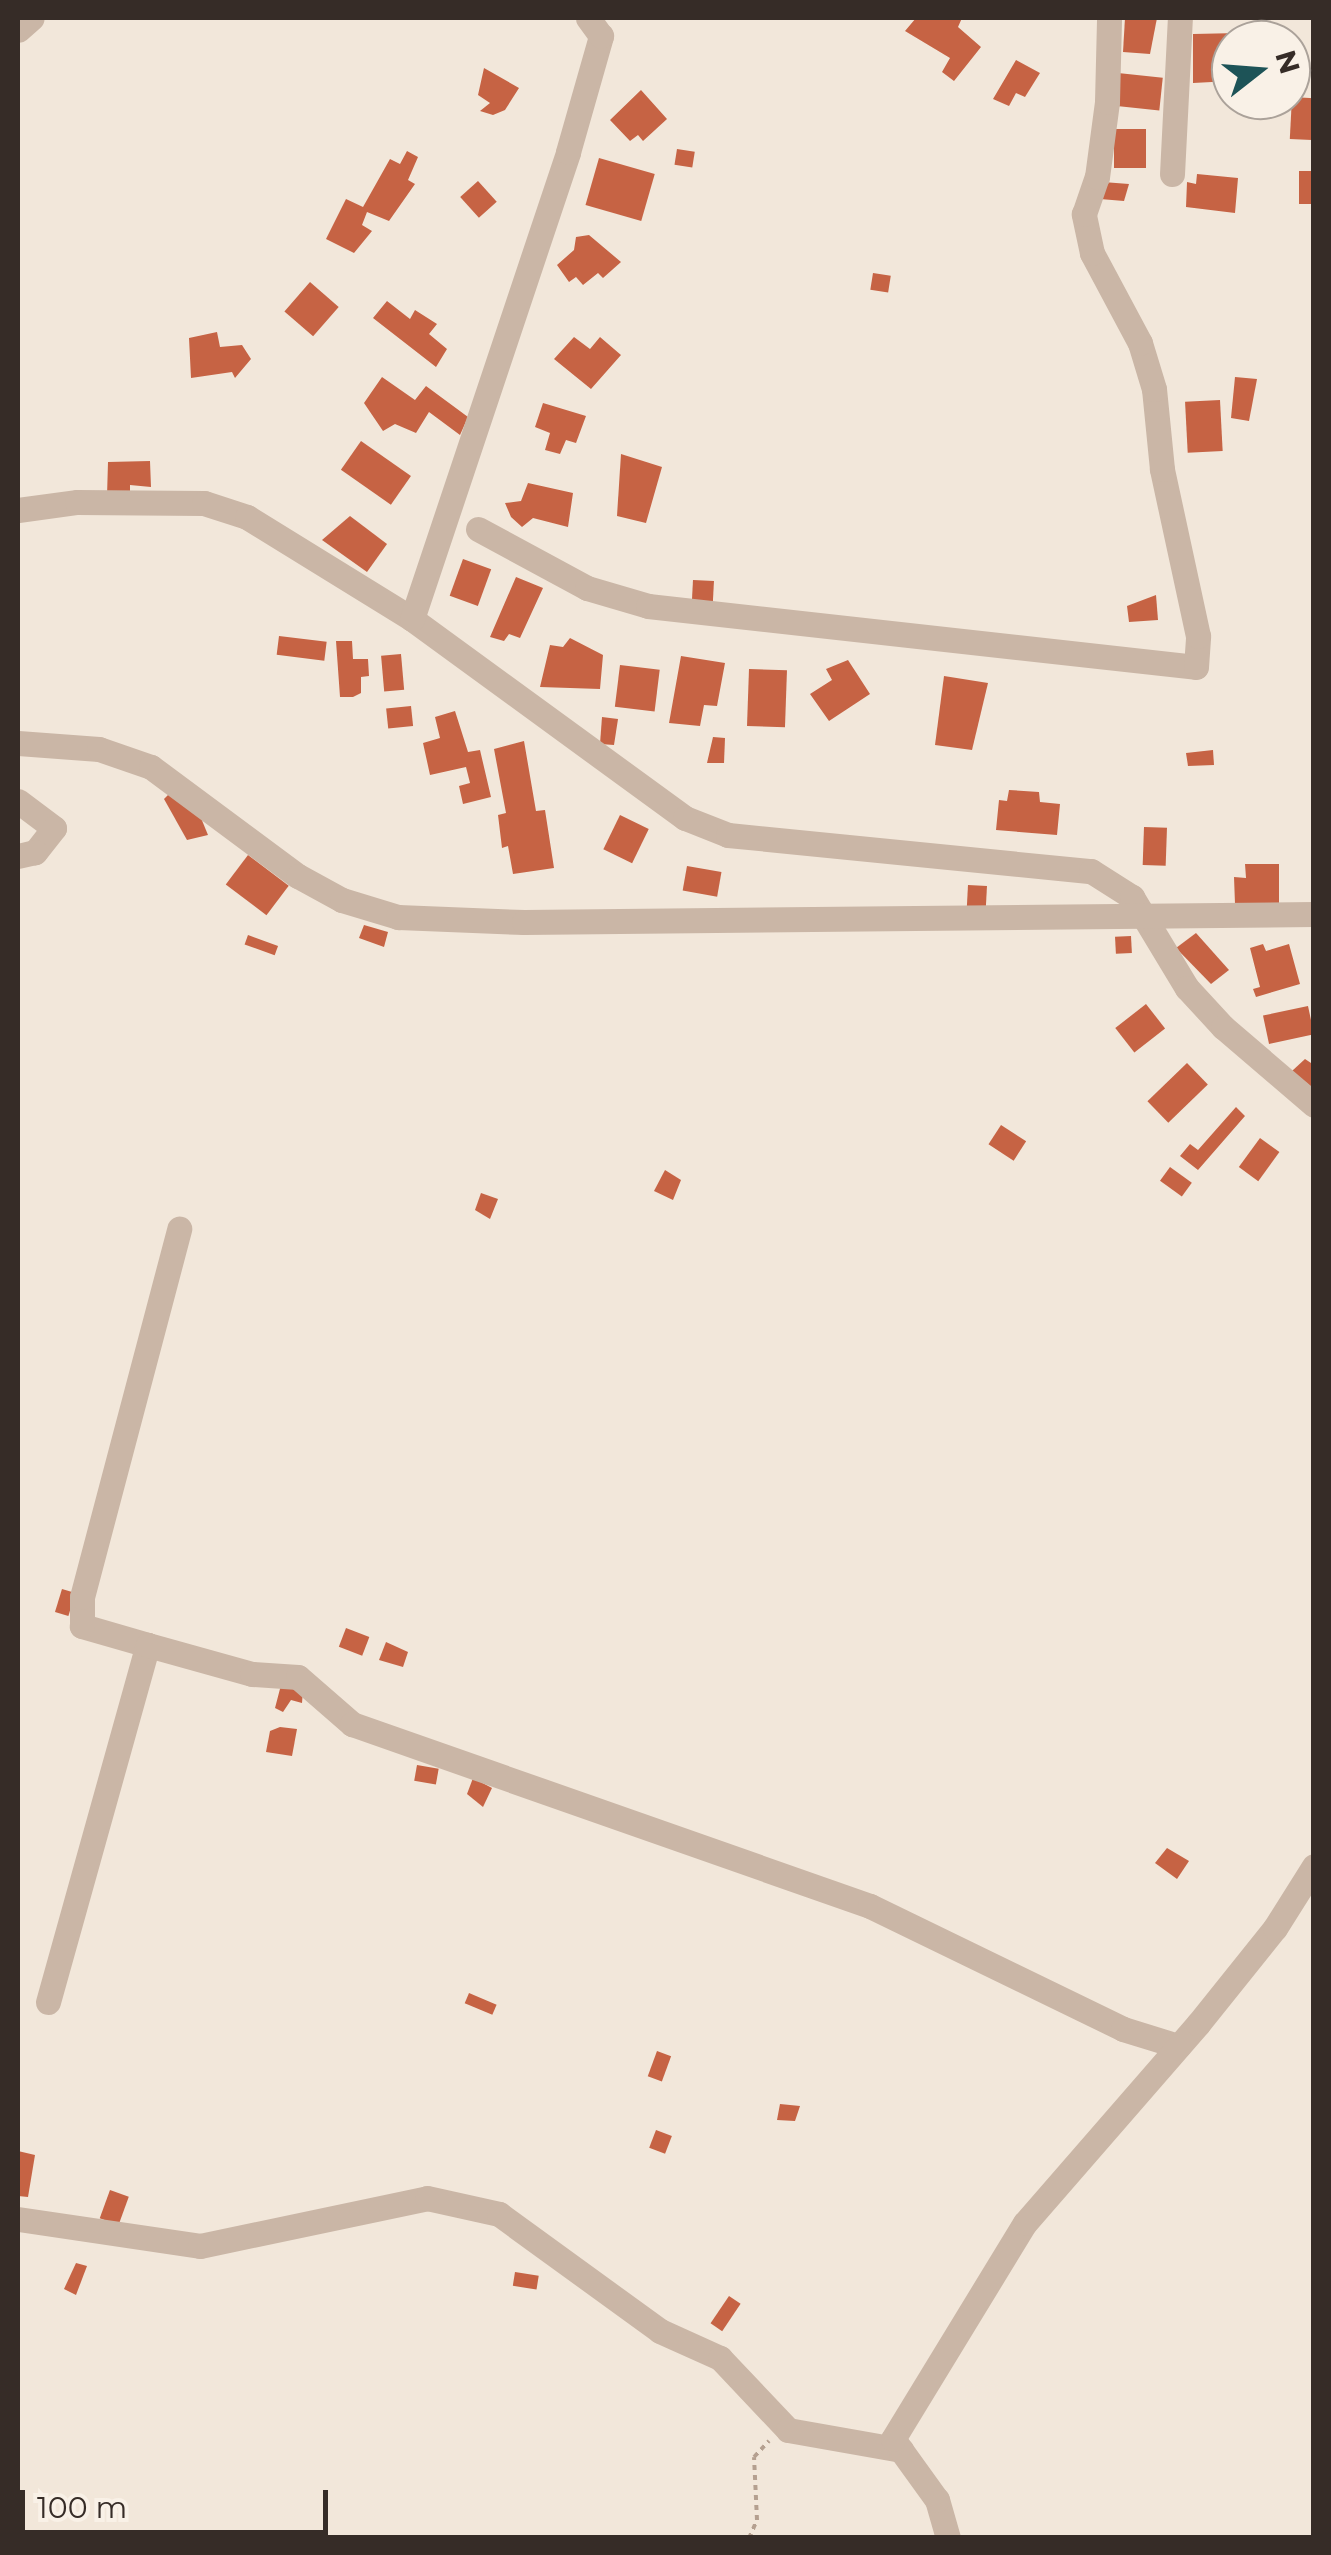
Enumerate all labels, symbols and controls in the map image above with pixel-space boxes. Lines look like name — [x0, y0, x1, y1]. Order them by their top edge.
north arrow — [1211, 20, 1311, 120]
text: N — [1268, 46, 1307, 78]
scale bar — [25, 2470, 332, 2532]
text: 100 m — [37, 2489, 127, 2526]

